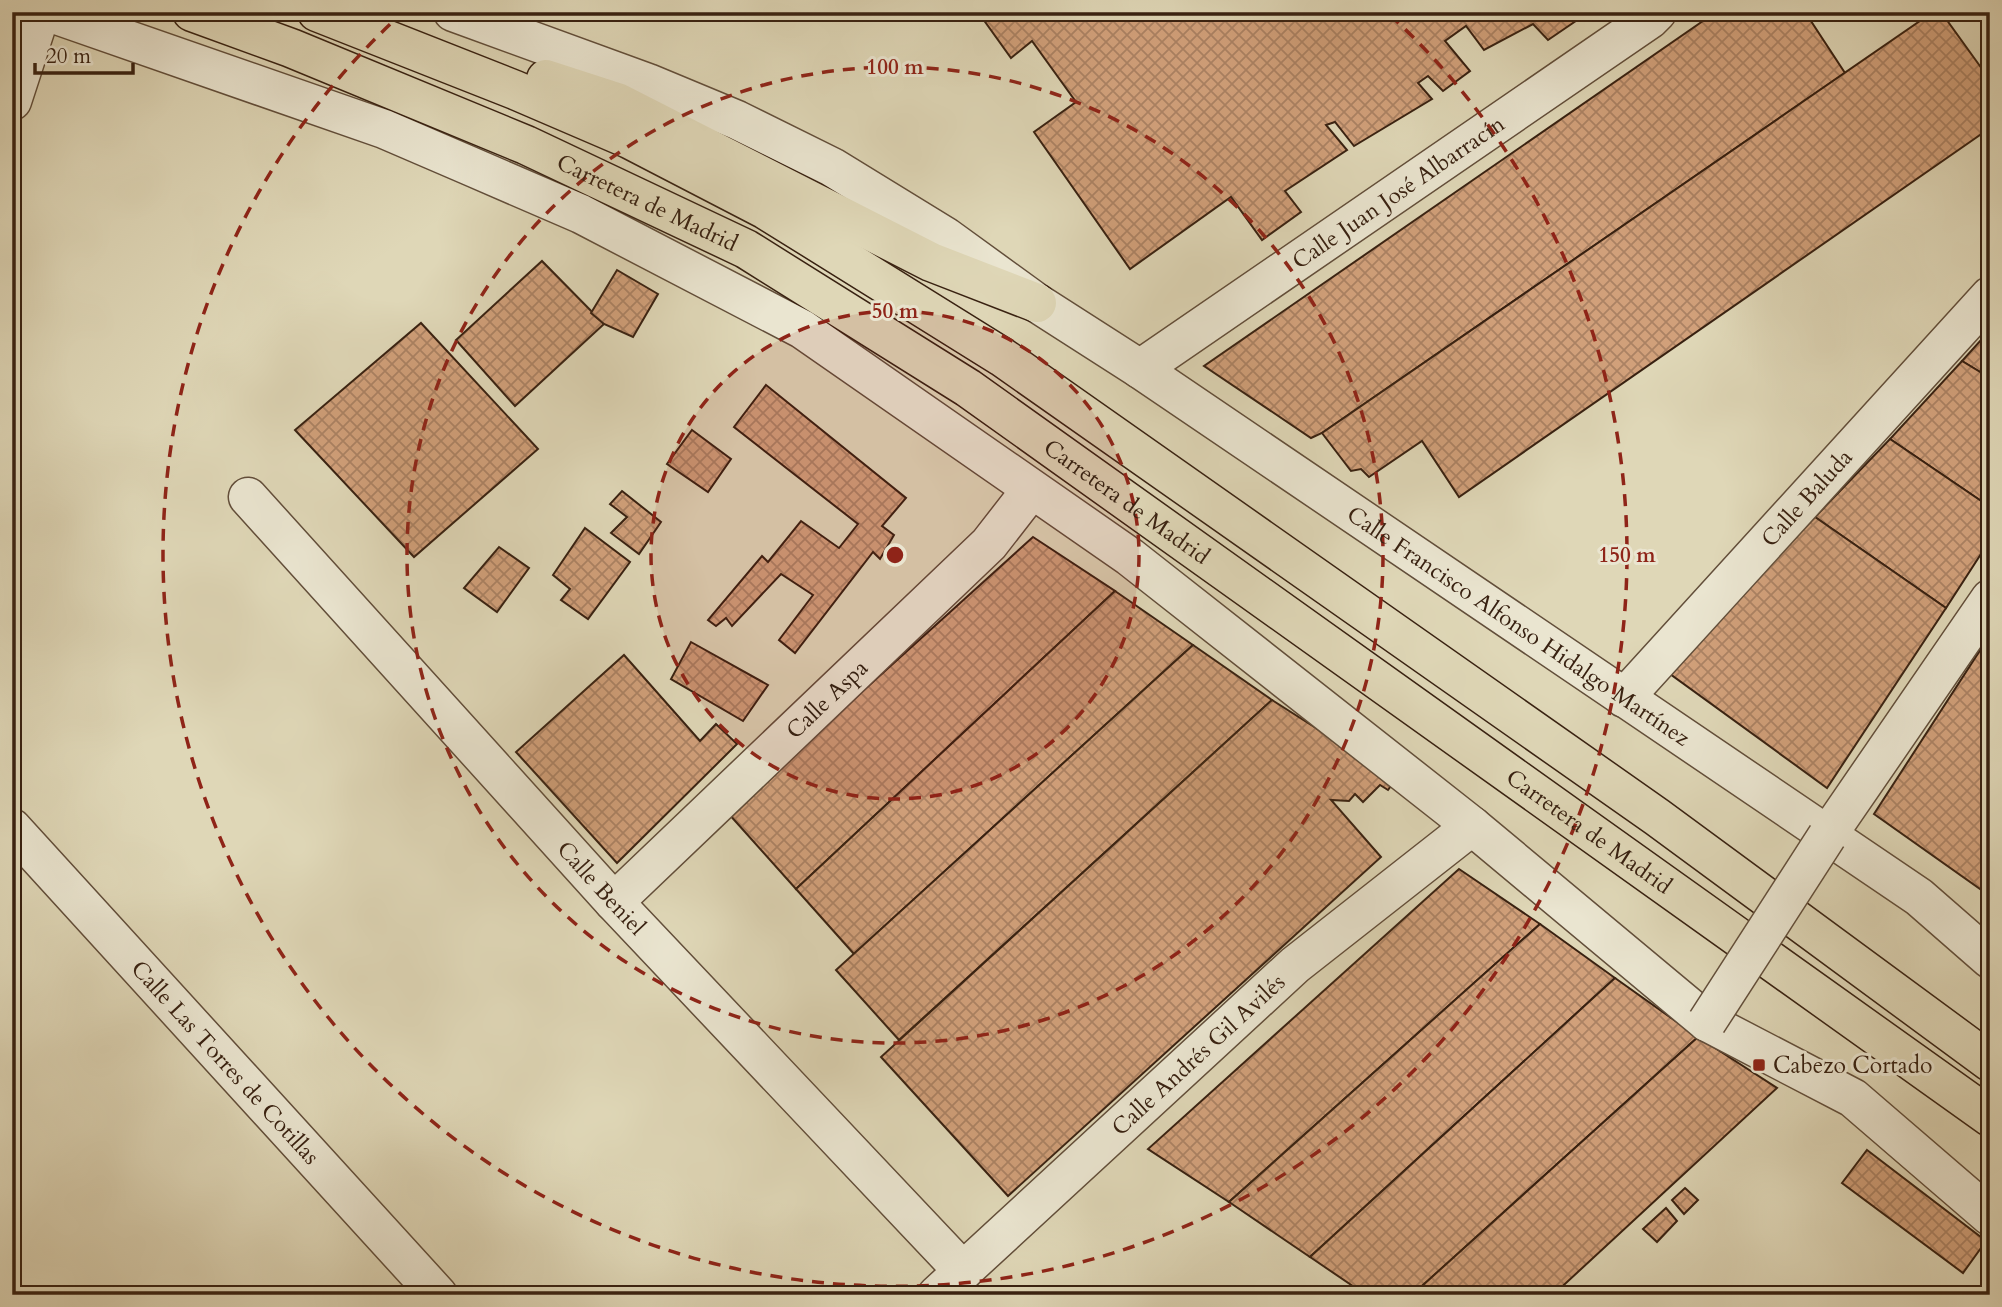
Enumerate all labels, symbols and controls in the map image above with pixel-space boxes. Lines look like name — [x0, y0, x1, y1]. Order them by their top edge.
scale bar — [35, 32, 133, 76]
text: 20 m — [46, 42, 91, 71]
text: 100 m — [866, 53, 924, 82]
street label: Calle Juan José Albarracín — [1286, 108, 1511, 276]
street label: Carretera de Madrid — [552, 147, 744, 259]
text: 50 m — [872, 297, 919, 326]
street label: Carretera de Madrid — [1037, 432, 1216, 572]
street label: Calle Baluda — [1754, 442, 1859, 554]
street label: Calle Francisco Alfonso Hidalgo Martínez — [1341, 499, 1696, 753]
text: 150 m — [1598, 541, 1656, 570]
centre of rings — [883, 543, 907, 567]
street label: Calle Aspa — [779, 653, 875, 746]
street label: Carretera de Madrid — [1500, 762, 1679, 902]
street label: Calle Beniel — [550, 834, 653, 942]
street label: Calle Las Torres de Cotillas — [124, 954, 326, 1171]
street label: Calle Andrés Gil Avilés — [1105, 967, 1292, 1143]
place label: Cabezo Cortado — [1773, 1050, 1932, 1081]
marker: Cabezo Cortado — [1751, 1057, 1767, 1073]

